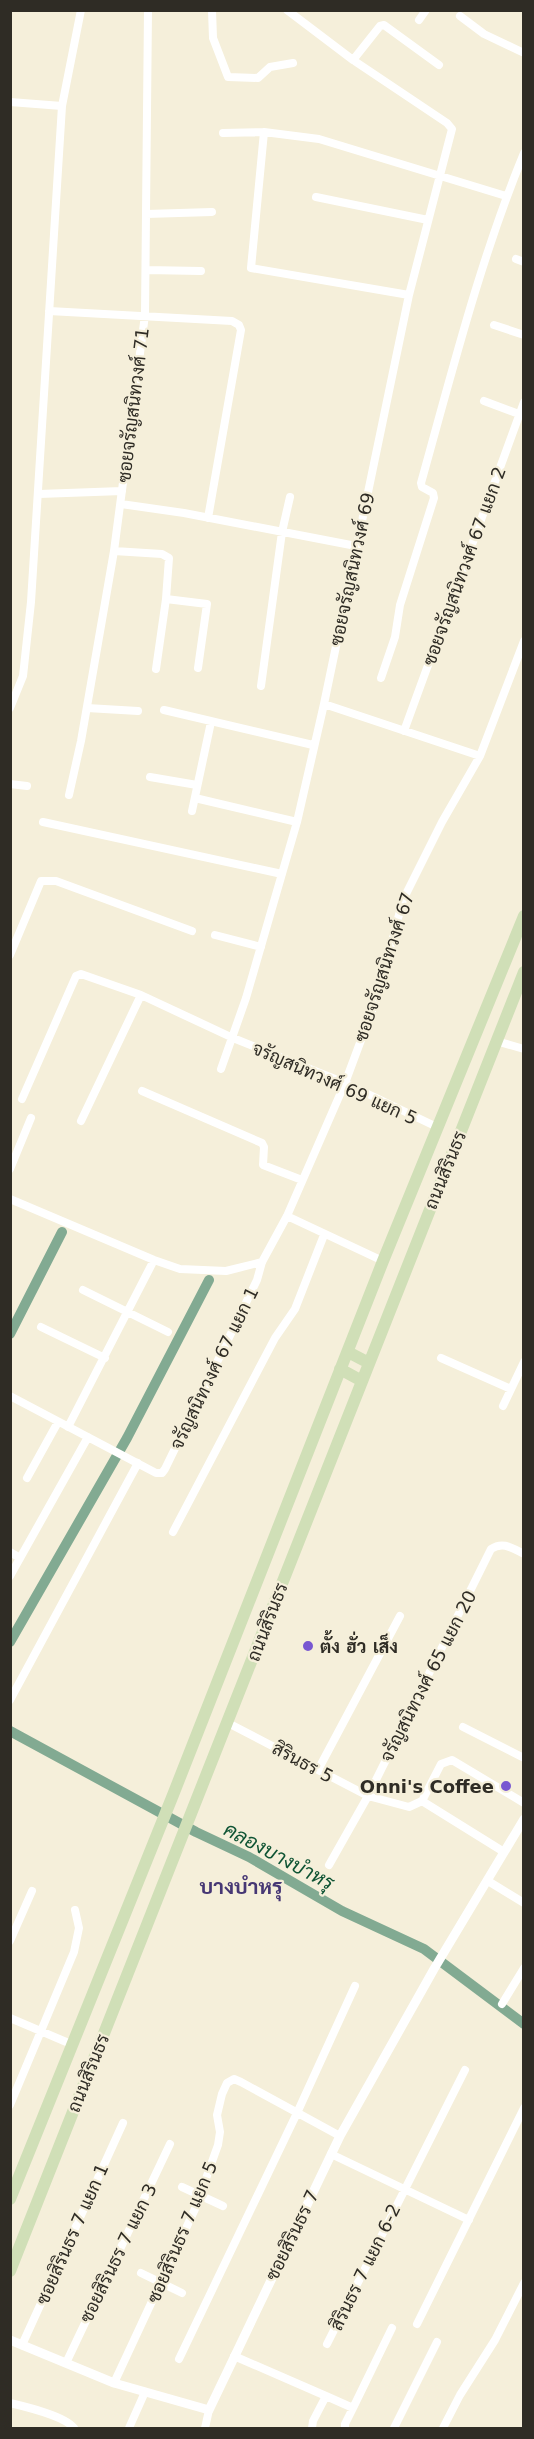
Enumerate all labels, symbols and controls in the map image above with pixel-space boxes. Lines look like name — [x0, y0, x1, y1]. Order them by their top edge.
street label: ซอยจรัญสนิทวงศ์ 71 — [111, 326, 154, 484]
street label: ซอยจรัญสนิทวงศ์ 67 แยก 2 — [416, 463, 511, 669]
street label: ซอยจรัญสนิทวงศ์ 69 — [324, 490, 379, 648]
street label: ซอยจรัญสนิทวงศ์ 67 — [348, 889, 419, 1045]
street label: จรัญสนิทวงศ์ 69 แยก 5 — [249, 1035, 421, 1130]
street label: ถนนสิรินธร — [420, 1128, 470, 1212]
street label: จรัญสนิทวงศ์ 67 แยก 1 — [164, 1282, 263, 1453]
street label: ถนนสิรินธร — [242, 1579, 292, 1664]
street label: จรัญสนิทวงศ์ 65 แยก 20 — [374, 1586, 481, 1766]
place label: ตั้ง ฮั่ว เส็ง — [320, 1630, 398, 1657]
marker: ตั้ง ฮั่ว เส็ง — [301, 1639, 315, 1653]
street label: สิรินธร 5 — [269, 1737, 337, 1787]
place label: Onni's Coffee — [360, 1776, 494, 1797]
marker: Onni's Coffee — [499, 1779, 513, 1793]
water label: คลองบางบำหรุ — [220, 1817, 338, 1895]
district label: บางบำหรุ — [200, 1874, 282, 1900]
street label: ถนนสิรินธร — [63, 2031, 113, 2115]
street label: ซอยสิรินธร 7 แยก 5 — [143, 2158, 221, 2306]
street label: ซอยสิรินธร 7 แยก 1 — [31, 2160, 113, 2308]
street label: ซอยสิรินธร 7 แยก 3 — [75, 2180, 161, 2326]
street label: ซอยสิรินธร 7 — [261, 2186, 323, 2284]
street label: สิรินธร 7 แยก 6-2 — [325, 2200, 405, 2334]

